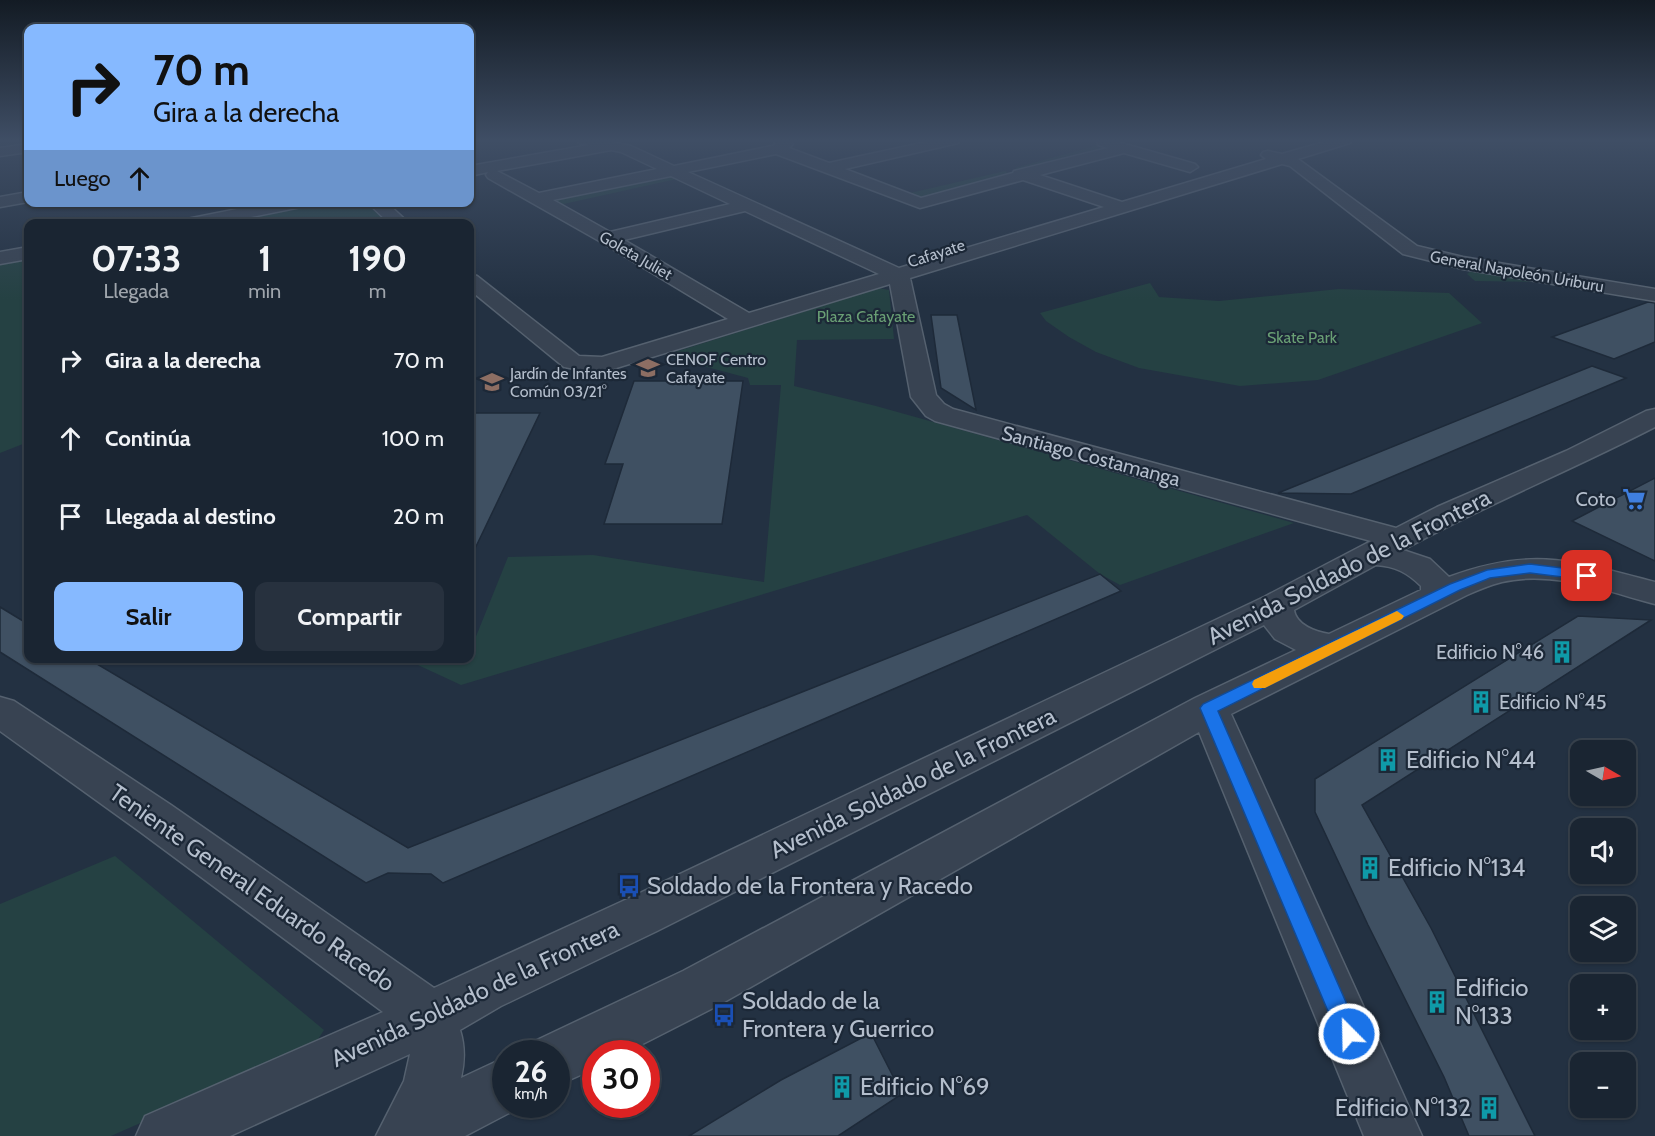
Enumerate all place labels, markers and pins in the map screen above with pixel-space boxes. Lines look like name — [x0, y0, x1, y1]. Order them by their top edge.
place label: CENOF Centro Cafayate — [666, 350, 766, 387]
school or university icon: CENOF Centro Cafayate — [635, 355, 661, 381]
place label: Jardín de Infantes Común 03/21° — [509, 364, 627, 401]
school or university icon: Jardín de Infantes Común 03/21° — [479, 369, 505, 395]
supermarket icon: Coto — [1621, 486, 1647, 512]
place label: Coto — [1575, 487, 1616, 511]
pin — [1561, 550, 1612, 601]
building icon: Edificio N°46 — [1549, 639, 1575, 665]
place label: Edificio N°46 — [1436, 640, 1544, 664]
building icon: Edificio N°45 — [1468, 689, 1494, 715]
place label: Edificio N°45 — [1499, 690, 1607, 714]
place label: Edificio N°44 — [1406, 745, 1536, 774]
building icon: Edificio N°44 — [1375, 747, 1401, 773]
place label: Edificio N°134 — [1388, 853, 1526, 882]
building icon: Edificio N°134 — [1357, 855, 1383, 881]
place label: Soldado de la Frontera y Racedo — [647, 871, 973, 900]
bus stop icon: Soldado de la Frontera y Racedo — [616, 873, 642, 899]
place label: Edificio N°133 — [1455, 973, 1529, 1030]
place label: Soldado de la Frontera y Guerrico — [742, 986, 934, 1043]
building icon: Edificio N°133 — [1424, 989, 1450, 1015]
bus stop icon: Soldado de la Frontera y Guerrico — [711, 1002, 737, 1028]
place label: Edificio N°69 — [860, 1072, 990, 1101]
building icon: Edificio N°69 — [829, 1074, 855, 1100]
place label: Edificio N°132 — [1335, 1093, 1471, 1122]
building icon: Edificio N°132 — [1476, 1095, 1502, 1121]

